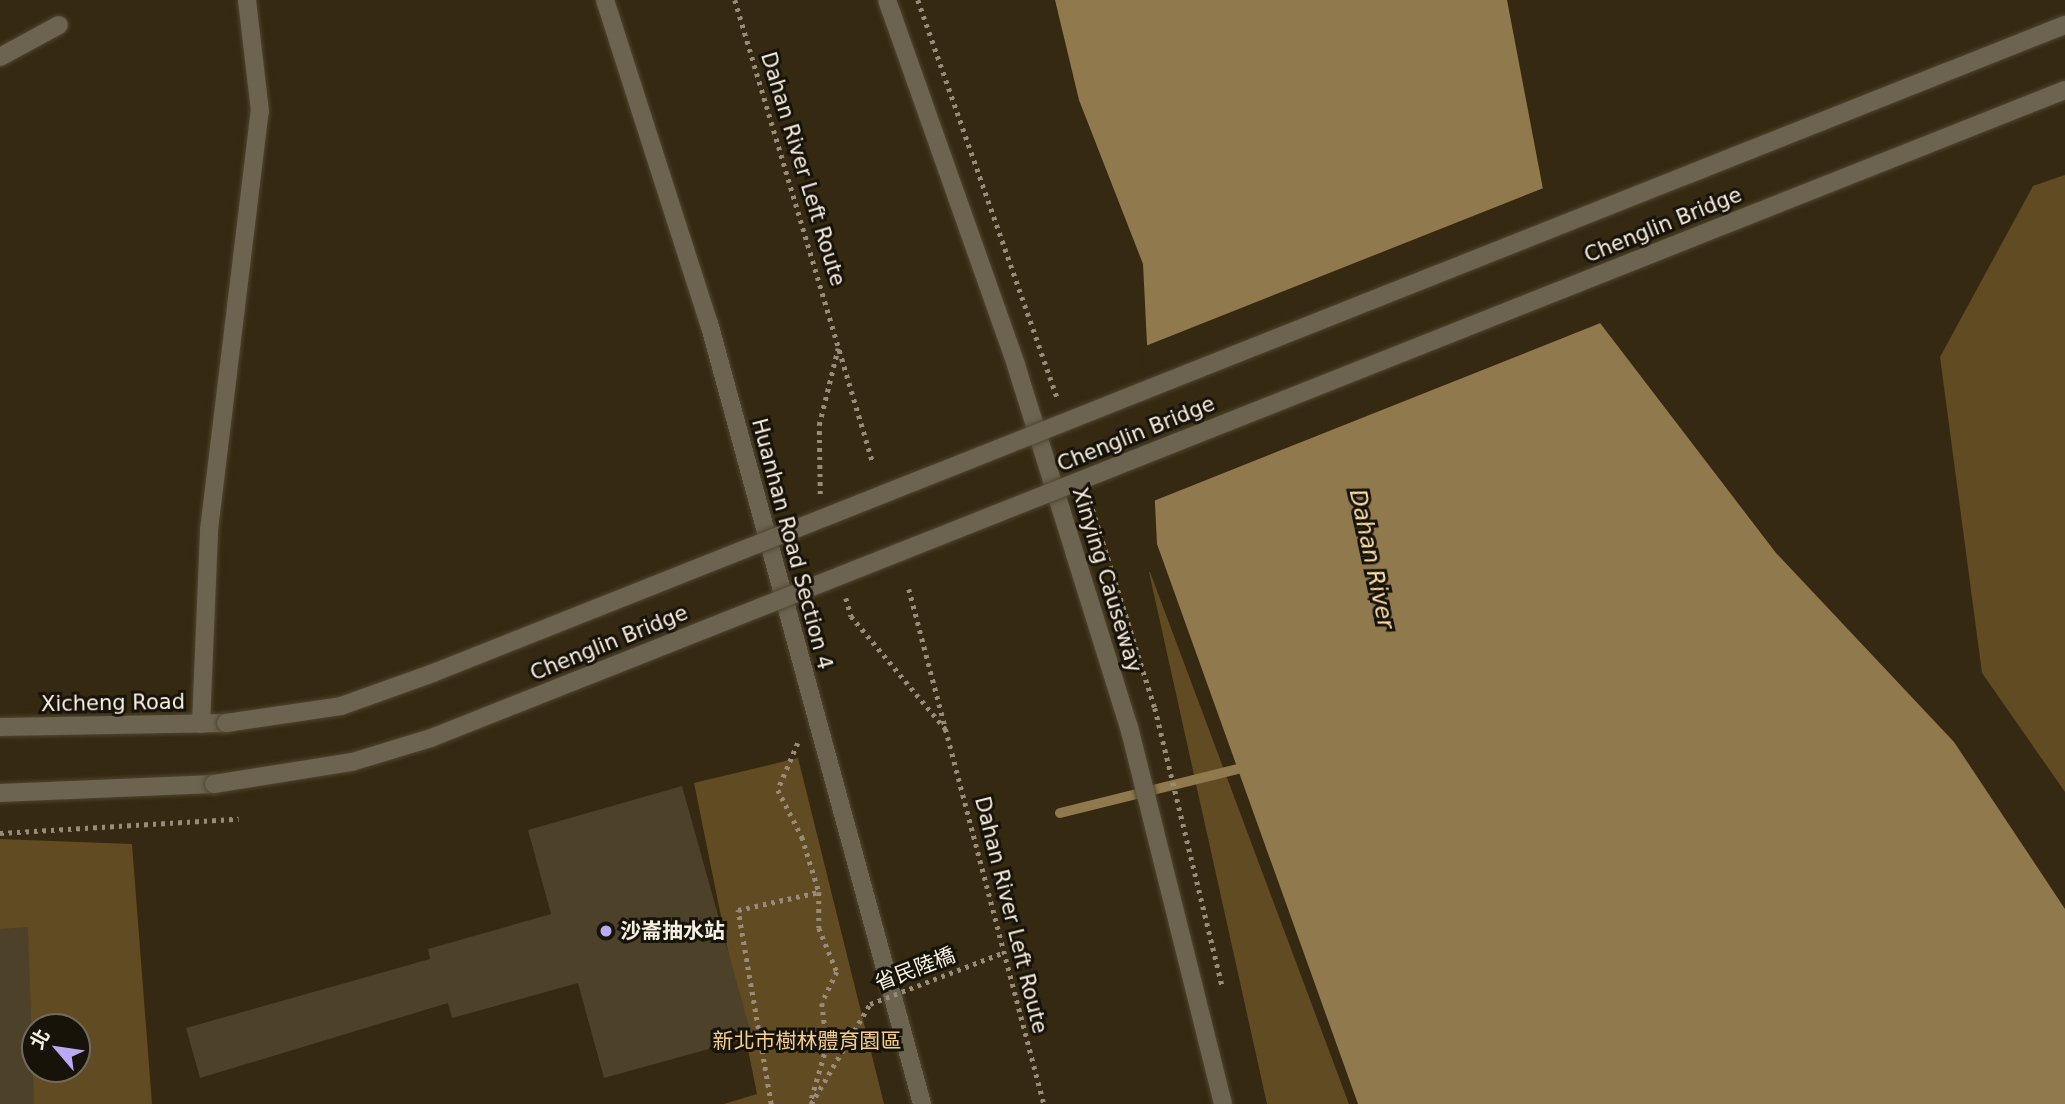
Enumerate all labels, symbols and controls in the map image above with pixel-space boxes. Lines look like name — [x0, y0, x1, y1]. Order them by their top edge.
street label: Dahan River Left Route — [755, 49, 851, 289]
street label: Chenglin Bridge — [1581, 182, 1745, 268]
street label: Chenglin Bridge — [1054, 391, 1218, 477]
street label: Huanhan Road Section 4 — [746, 416, 838, 672]
street label: Xinying Causeway — [1067, 484, 1147, 676]
water label: Dahan River — [1344, 487, 1400, 631]
street label: Chenglin Bridge — [527, 600, 691, 686]
street label: Xicheng Road — [41, 689, 185, 717]
street label: Dahan River Left Route — [969, 794, 1053, 1036]
place label: 沙崙抽水站 — [620, 918, 725, 944]
marker: 沙崙抽水站 — [598, 923, 614, 939]
street label: 省民陸橋 — [871, 942, 959, 996]
north arrow — [21, 1013, 91, 1083]
text: 北 — [25, 1025, 54, 1052]
park label: 新北市樹林體育園區 — [713, 1028, 901, 1054]

